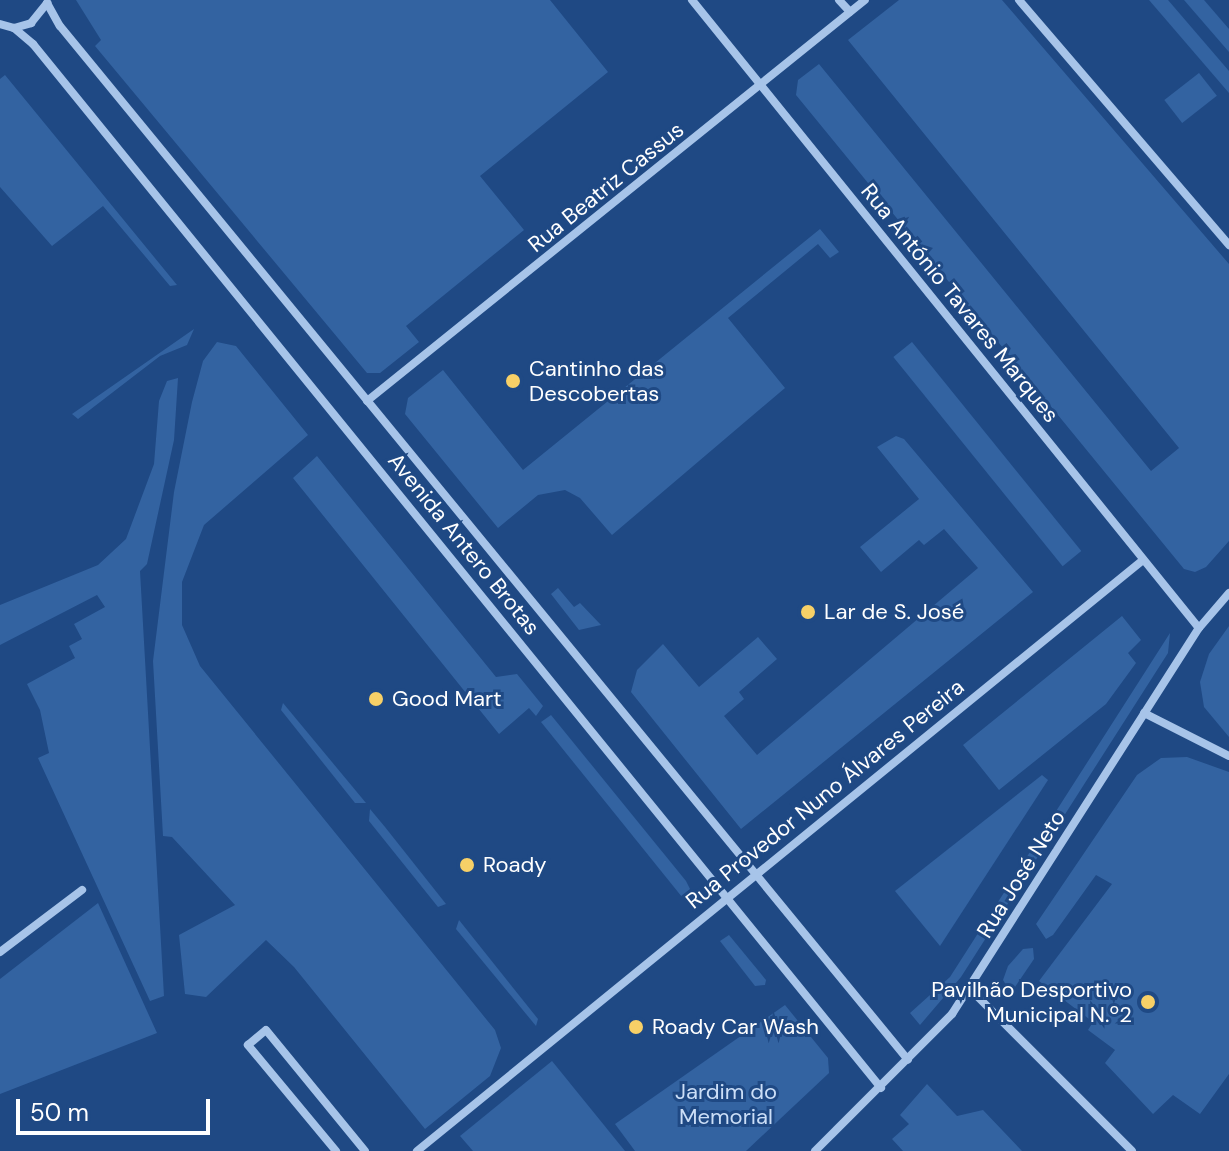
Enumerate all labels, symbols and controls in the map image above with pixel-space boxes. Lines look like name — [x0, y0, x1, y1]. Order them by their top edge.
street label: Rua Beatriz Cassus — [523, 116, 689, 258]
street label: Rua António Tavares Marques — [856, 178, 1064, 428]
place label: Cantinho das Descobertas — [529, 355, 664, 406]
marker: Cantinho das Descobertas — [504, 372, 522, 390]
street label: Avenida Antero Brotas — [382, 448, 546, 640]
place label: Lar de S. José — [824, 599, 964, 625]
marker: Lar de S. José — [799, 603, 817, 621]
street label: Rua Provedor Nuno Álvares Pereira — [681, 674, 969, 914]
place label: Good Mart — [392, 686, 502, 712]
marker: Good Mart — [367, 690, 385, 708]
street label: Rua José Neto — [971, 805, 1071, 943]
place label: Roady — [483, 852, 546, 878]
marker: Roady — [458, 856, 476, 874]
place label: Pavilhão Desportivo Municipal N.º2 — [931, 976, 1132, 1028]
marker: Pavilhão Desportivo Municipal N.º2 — [1139, 993, 1157, 1011]
place label: Roady Car Wash — [652, 1014, 819, 1040]
marker: Roady Car Wash — [627, 1018, 645, 1036]
park label: Jardim do Memorial — [675, 1078, 777, 1130]
scale bar — [20, 1083, 214, 1133]
text: 50 m — [30, 1097, 89, 1128]

